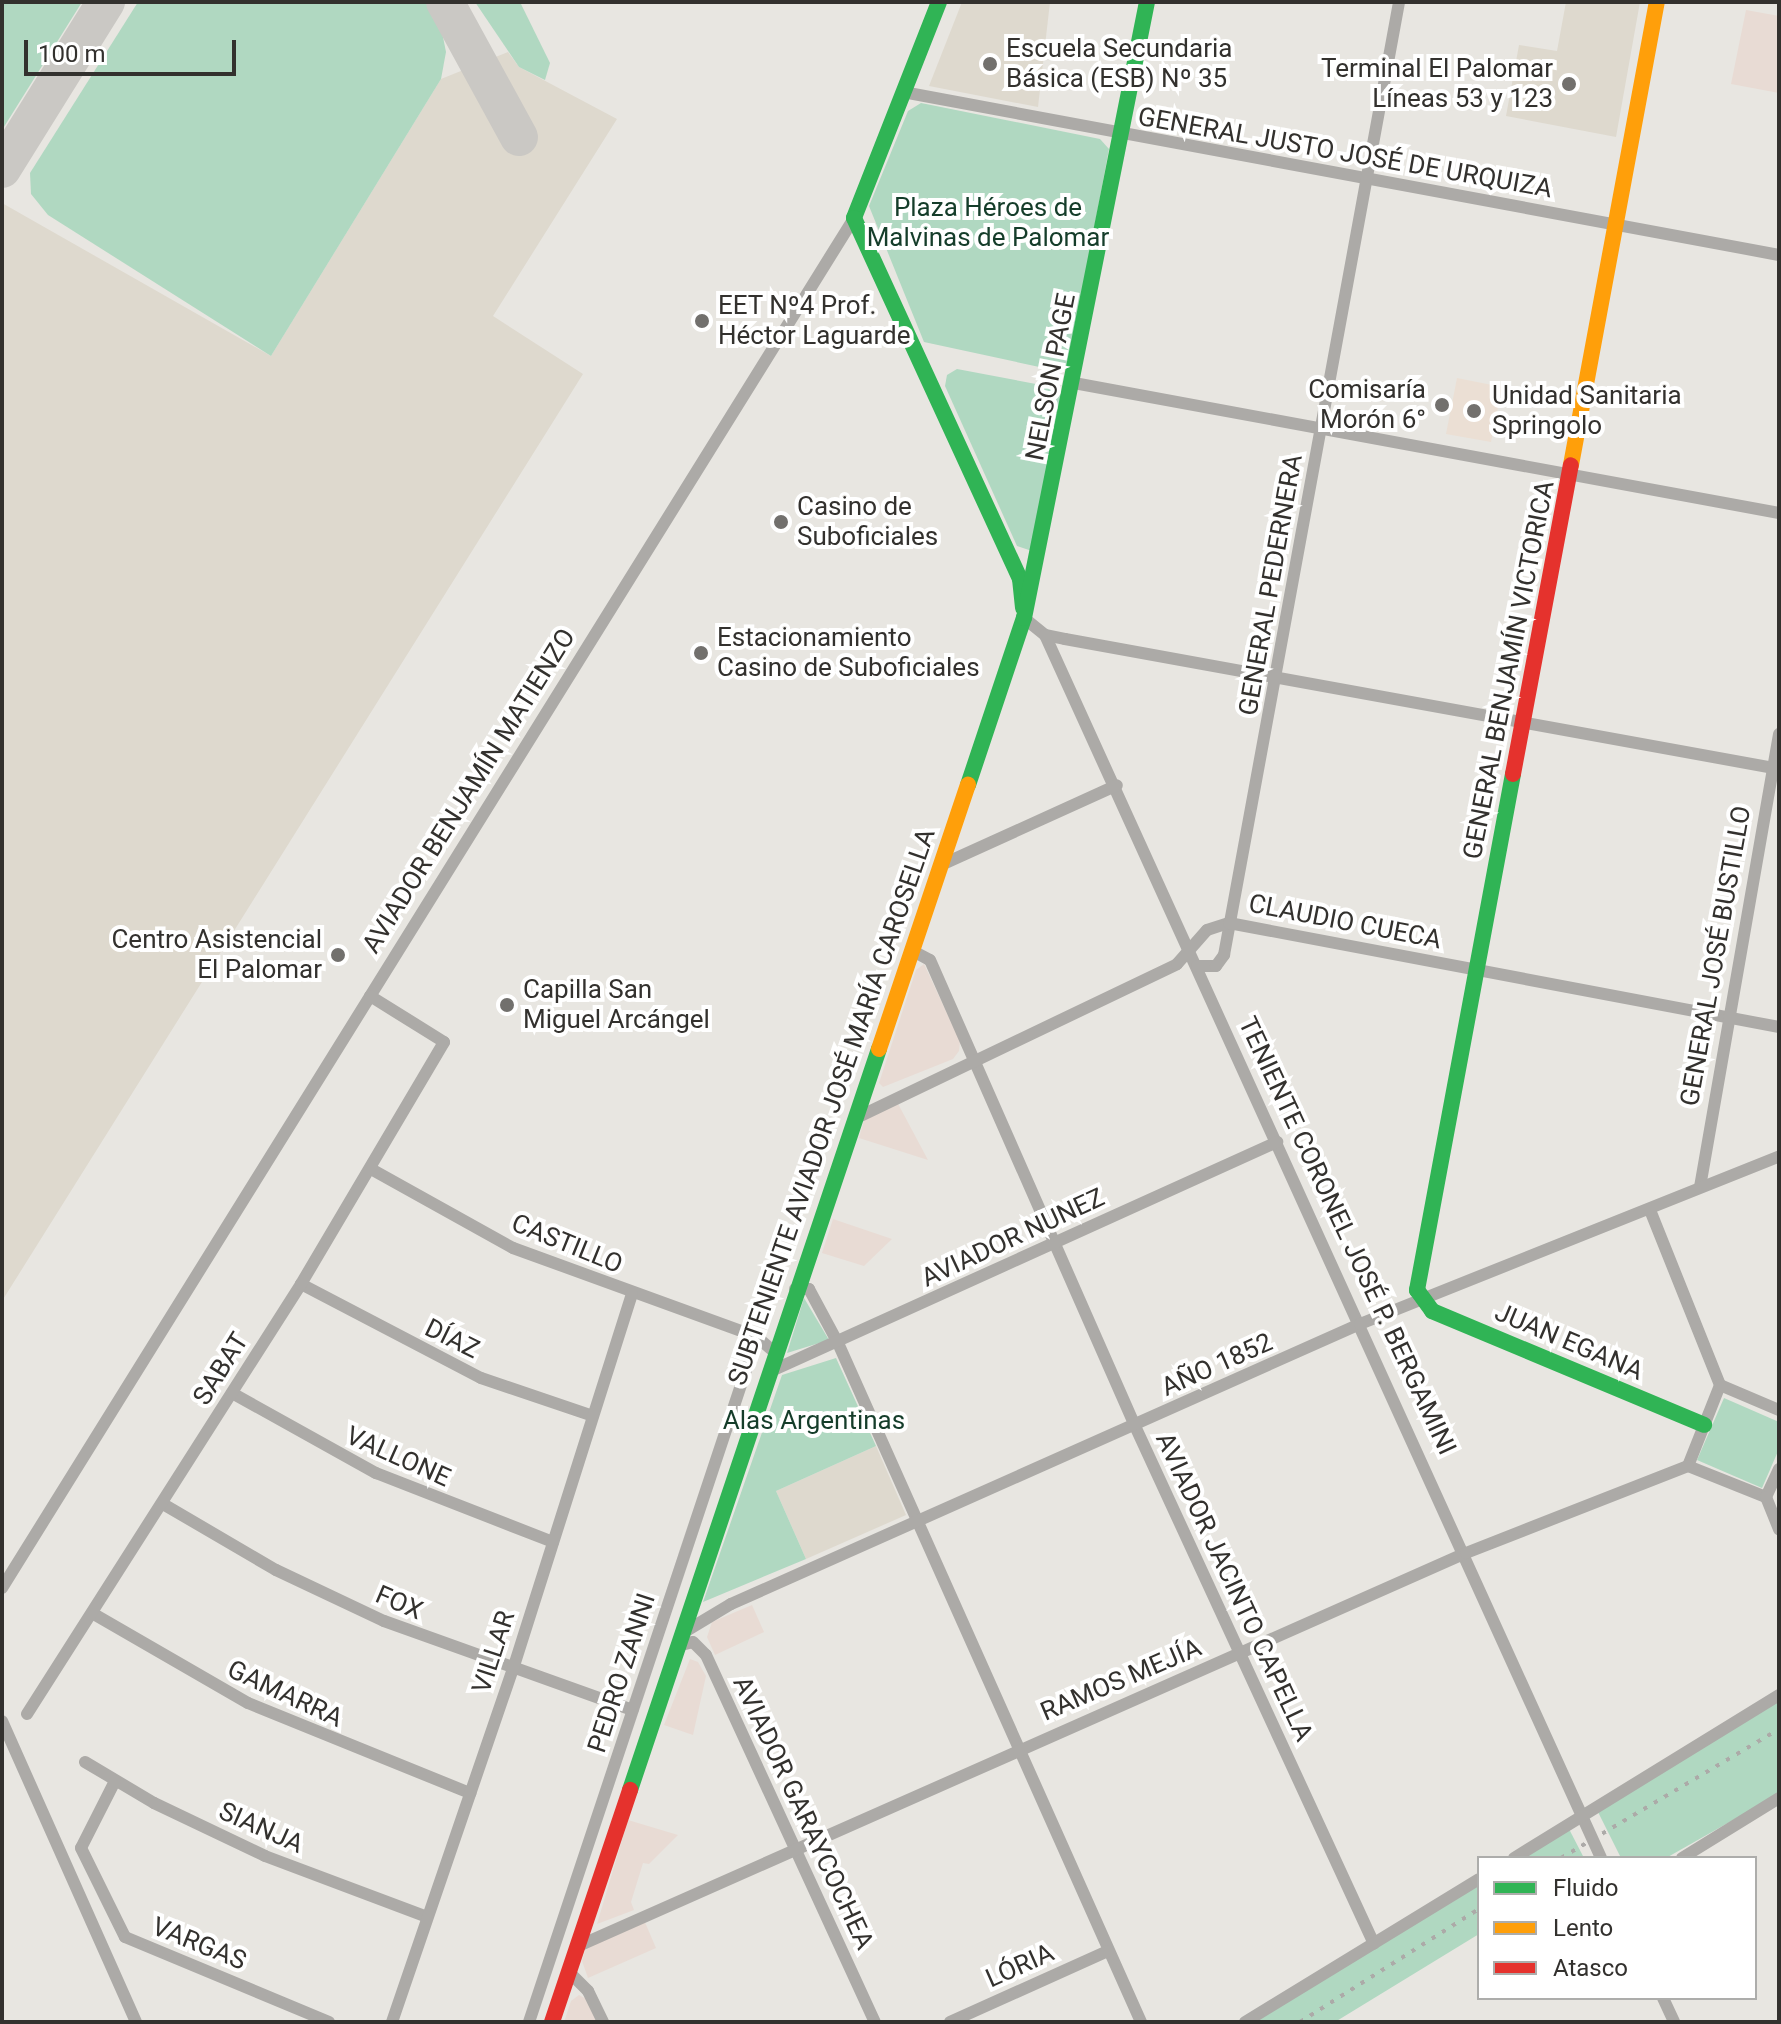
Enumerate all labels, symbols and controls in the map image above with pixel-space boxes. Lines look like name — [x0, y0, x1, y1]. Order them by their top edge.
scale bar — [28, 24, 240, 74]
place label: Escuela Secundaria Básica (ESB) Nº 35 — [1006, 33, 1232, 94]
text: 100 m — [38, 40, 105, 68]
place label: Terminal El Palomar Líneas 53 y 123 — [1321, 53, 1553, 114]
marker: Escuela Secundaria Básica (ESB) Nº 35 — [981, 55, 999, 73]
marker: Terminal El Palomar Líneas 53 y 123 — [1560, 75, 1578, 93]
street label: GENERAL JUSTO JOSÉ DE URQUIZA — [1135, 101, 1555, 205]
park label: Plaza Héroes de Malvinas de Palomar — [867, 192, 1109, 254]
place label: EET Nº4 Prof. Héctor Laguarde — [718, 290, 911, 352]
street label: NELSON PAGE — [1020, 291, 1082, 463]
marker: EET Nº4 Prof. Héctor Laguarde — [693, 312, 711, 330]
place label: Comisaría Morón 6° — [1308, 374, 1426, 436]
place label: Unidad Sanitaria Springolo — [1492, 380, 1682, 442]
marker: Comisaría Morón 6° — [1433, 396, 1451, 414]
marker: Unidad Sanitaria Springolo — [1463, 400, 1485, 422]
street label: GENERAL PEDERNERA — [1233, 452, 1309, 718]
street label: GENERAL BENJAMÍN VICTORICA — [1457, 478, 1561, 862]
place label: Casino de Suboficiales — [797, 491, 938, 552]
marker: Casino de Suboficiales — [772, 513, 790, 531]
place label: Estacionamiento Casino de Suboficiales — [717, 622, 980, 684]
street label: AVIADOR BENJAMÍN MATIENZO — [356, 623, 582, 959]
marker: Estacionamiento Casino de Suboficiales — [692, 644, 710, 662]
street label: GENERAL JOSÉ BUSTILLO — [1674, 803, 1758, 1109]
street label: SUBTENIENTE AVIADOR JOSÉ MARÍA CAROSELLA — [722, 825, 942, 1389]
street label: CLAUDIO CUECA — [1246, 888, 1444, 956]
place label: Centro Asistencial El Palomar — [111, 924, 322, 986]
marker: Centro Asistencial El Palomar — [329, 946, 347, 964]
place label: Capilla San Miguel Arcángel — [523, 974, 710, 1036]
marker: Capilla San Miguel Arcángel — [498, 996, 516, 1014]
street label: TENIENTE CORONEL JOSÉ P. BERGAMINI — [1232, 1012, 1462, 1460]
street label: AVIADOR NUNEZ — [917, 1182, 1109, 1294]
street label: CASTILLO — [507, 1208, 627, 1280]
street label: JUAN EGANA — [1490, 1297, 1648, 1387]
street label: DÍAZ — [420, 1313, 484, 1365]
street label: SABAT — [187, 1327, 255, 1411]
street label: AÑO 1852 — [1157, 1327, 1277, 1403]
park label: Alas Argentinas — [723, 1405, 905, 1437]
street label: VALLONE — [341, 1420, 455, 1494]
street label: AVIADOR JACINTO CAPELLA — [1149, 1428, 1319, 1746]
street label: FOX — [371, 1579, 427, 1627]
street label: PEDRO ZANNI — [582, 1589, 662, 1757]
street label: VILLAR — [466, 1607, 522, 1697]
street label: RAMOS MEJÍA — [1036, 1632, 1206, 1728]
street label: GAMARRA — [222, 1654, 348, 1734]
street label: AVIADOR GARAYCOCHEA — [726, 1671, 880, 1955]
street label: SIANJA — [214, 1796, 308, 1860]
legend — [1477, 1856, 1757, 2000]
text: Fluido — [1553, 1874, 1618, 1902]
street label: VARGAS — [147, 1911, 251, 1977]
text: Lento — [1553, 1914, 1613, 1942]
street label: LÓRIA — [981, 1937, 1059, 1995]
text: Atasco — [1553, 1954, 1628, 1982]

